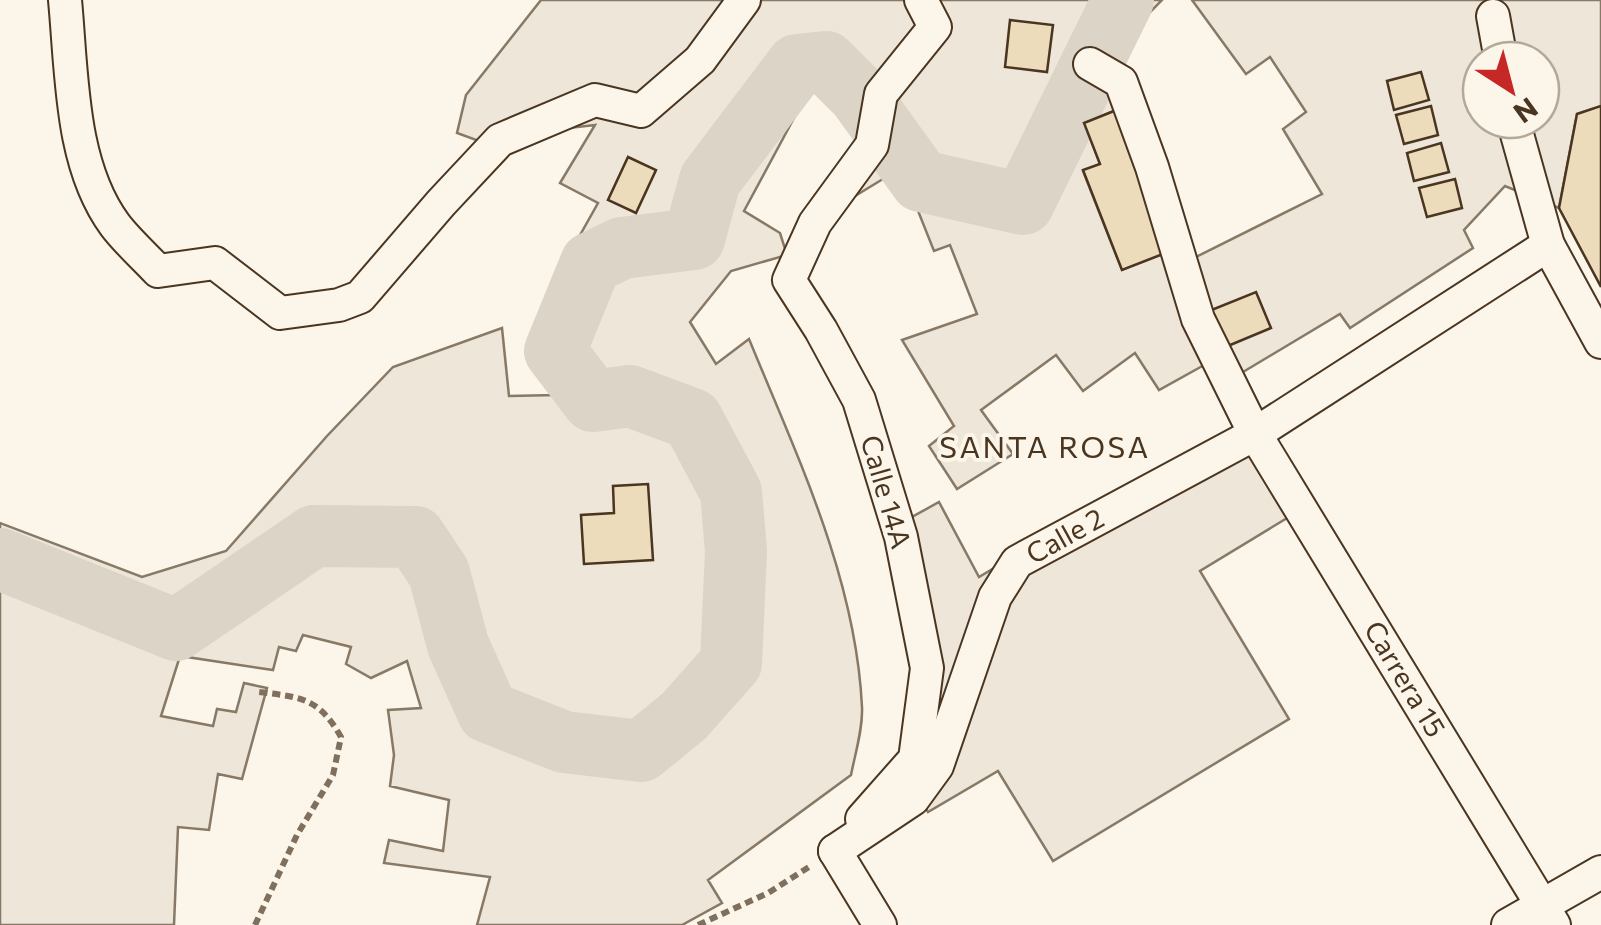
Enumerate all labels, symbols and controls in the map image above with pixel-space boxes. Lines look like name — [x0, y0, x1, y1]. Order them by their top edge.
north arrow — [1461, 40, 1561, 140]
text: N — [1508, 91, 1545, 131]
district label: SANTA ROSA — [939, 427, 1151, 464]
street label: Calle 14A — [855, 431, 919, 552]
street label: Calle 2 — [1020, 500, 1109, 570]
street label: Carrera 15 — [1358, 614, 1454, 743]

